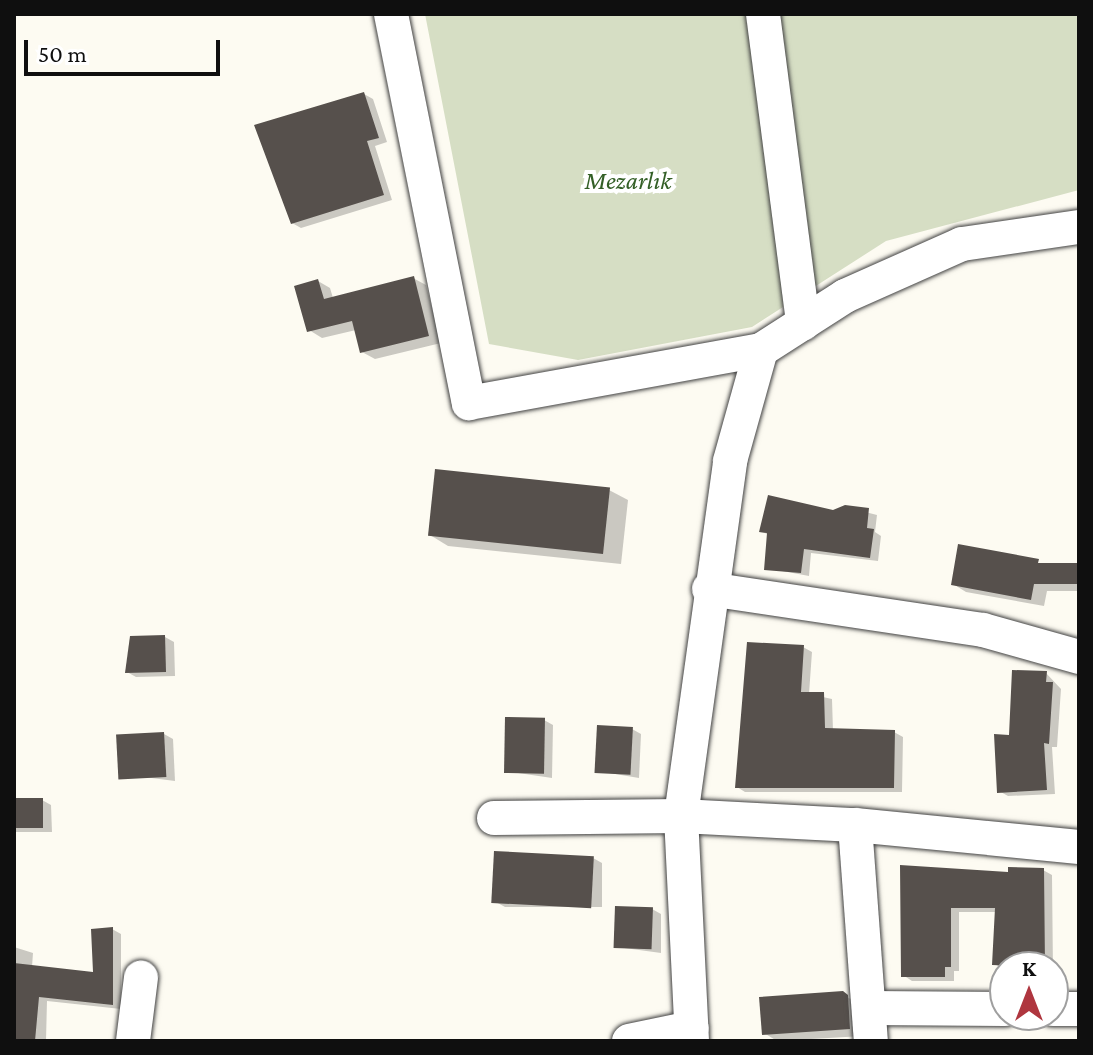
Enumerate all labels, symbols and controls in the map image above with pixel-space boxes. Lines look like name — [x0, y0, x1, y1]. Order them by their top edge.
scale bar — [28, 24, 224, 74]
text: 50 m — [38, 40, 87, 67]
park label: Mezarlık — [584, 165, 672, 197]
north arrow — [989, 951, 1069, 1031]
text: K — [1022, 956, 1036, 981]

